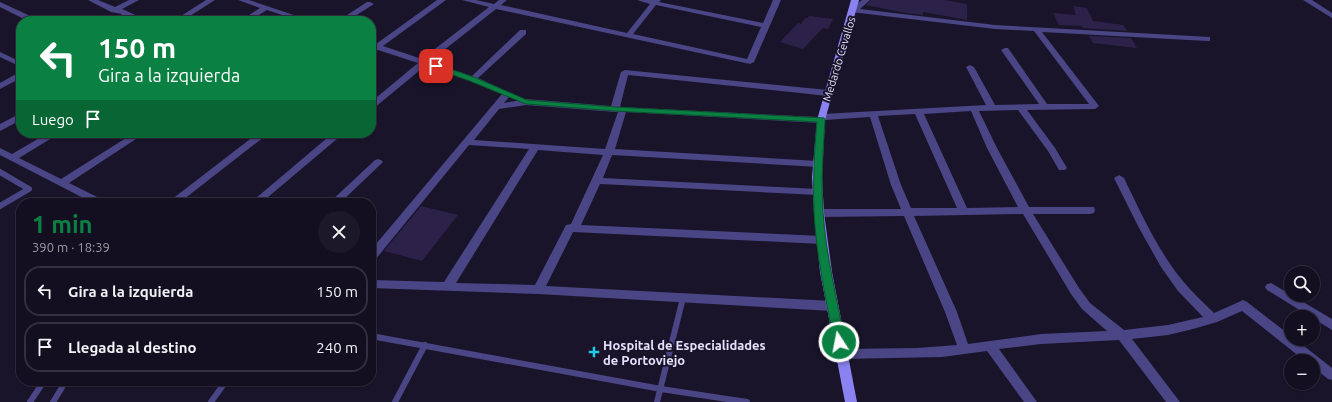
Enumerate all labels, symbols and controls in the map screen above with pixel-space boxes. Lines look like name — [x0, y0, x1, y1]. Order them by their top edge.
street label: Medardo Cevallos — [820, 15, 858, 103]
icon: left — [32, 32, 84, 84]
text: 150 m — [98, 32, 176, 63]
pin — [419, 49, 453, 83]
icon: arrive — [425, 55, 447, 77]
text: Gira a la izquierda — [98, 65, 240, 85]
icon: arrive — [82, 108, 104, 130]
text: Luego — [32, 111, 74, 128]
text: 1 min — [32, 211, 93, 238]
button: close — [318, 211, 360, 253]
text: 390 m · 18:39 — [32, 240, 110, 254]
map controls — [1284, 266, 1320, 390]
button: search — [1284, 266, 1320, 302]
icon: left — [34, 280, 56, 302]
text: Gira a la izquierda — [68, 283, 194, 300]
text: 150 m — [316, 283, 358, 300]
button: + — [1284, 310, 1320, 346]
position arrow — [818, 321, 860, 363]
icon: arrive — [34, 336, 56, 358]
place label: Hospital de Especialidades de Portoviejo — [603, 338, 766, 367]
text: Llegada al destino — [68, 339, 197, 356]
text: 240 m — [316, 339, 358, 356]
marker: Hospital de Especialidades de Portoviejo — [588, 346, 600, 358]
button: − — [1284, 354, 1320, 390]

